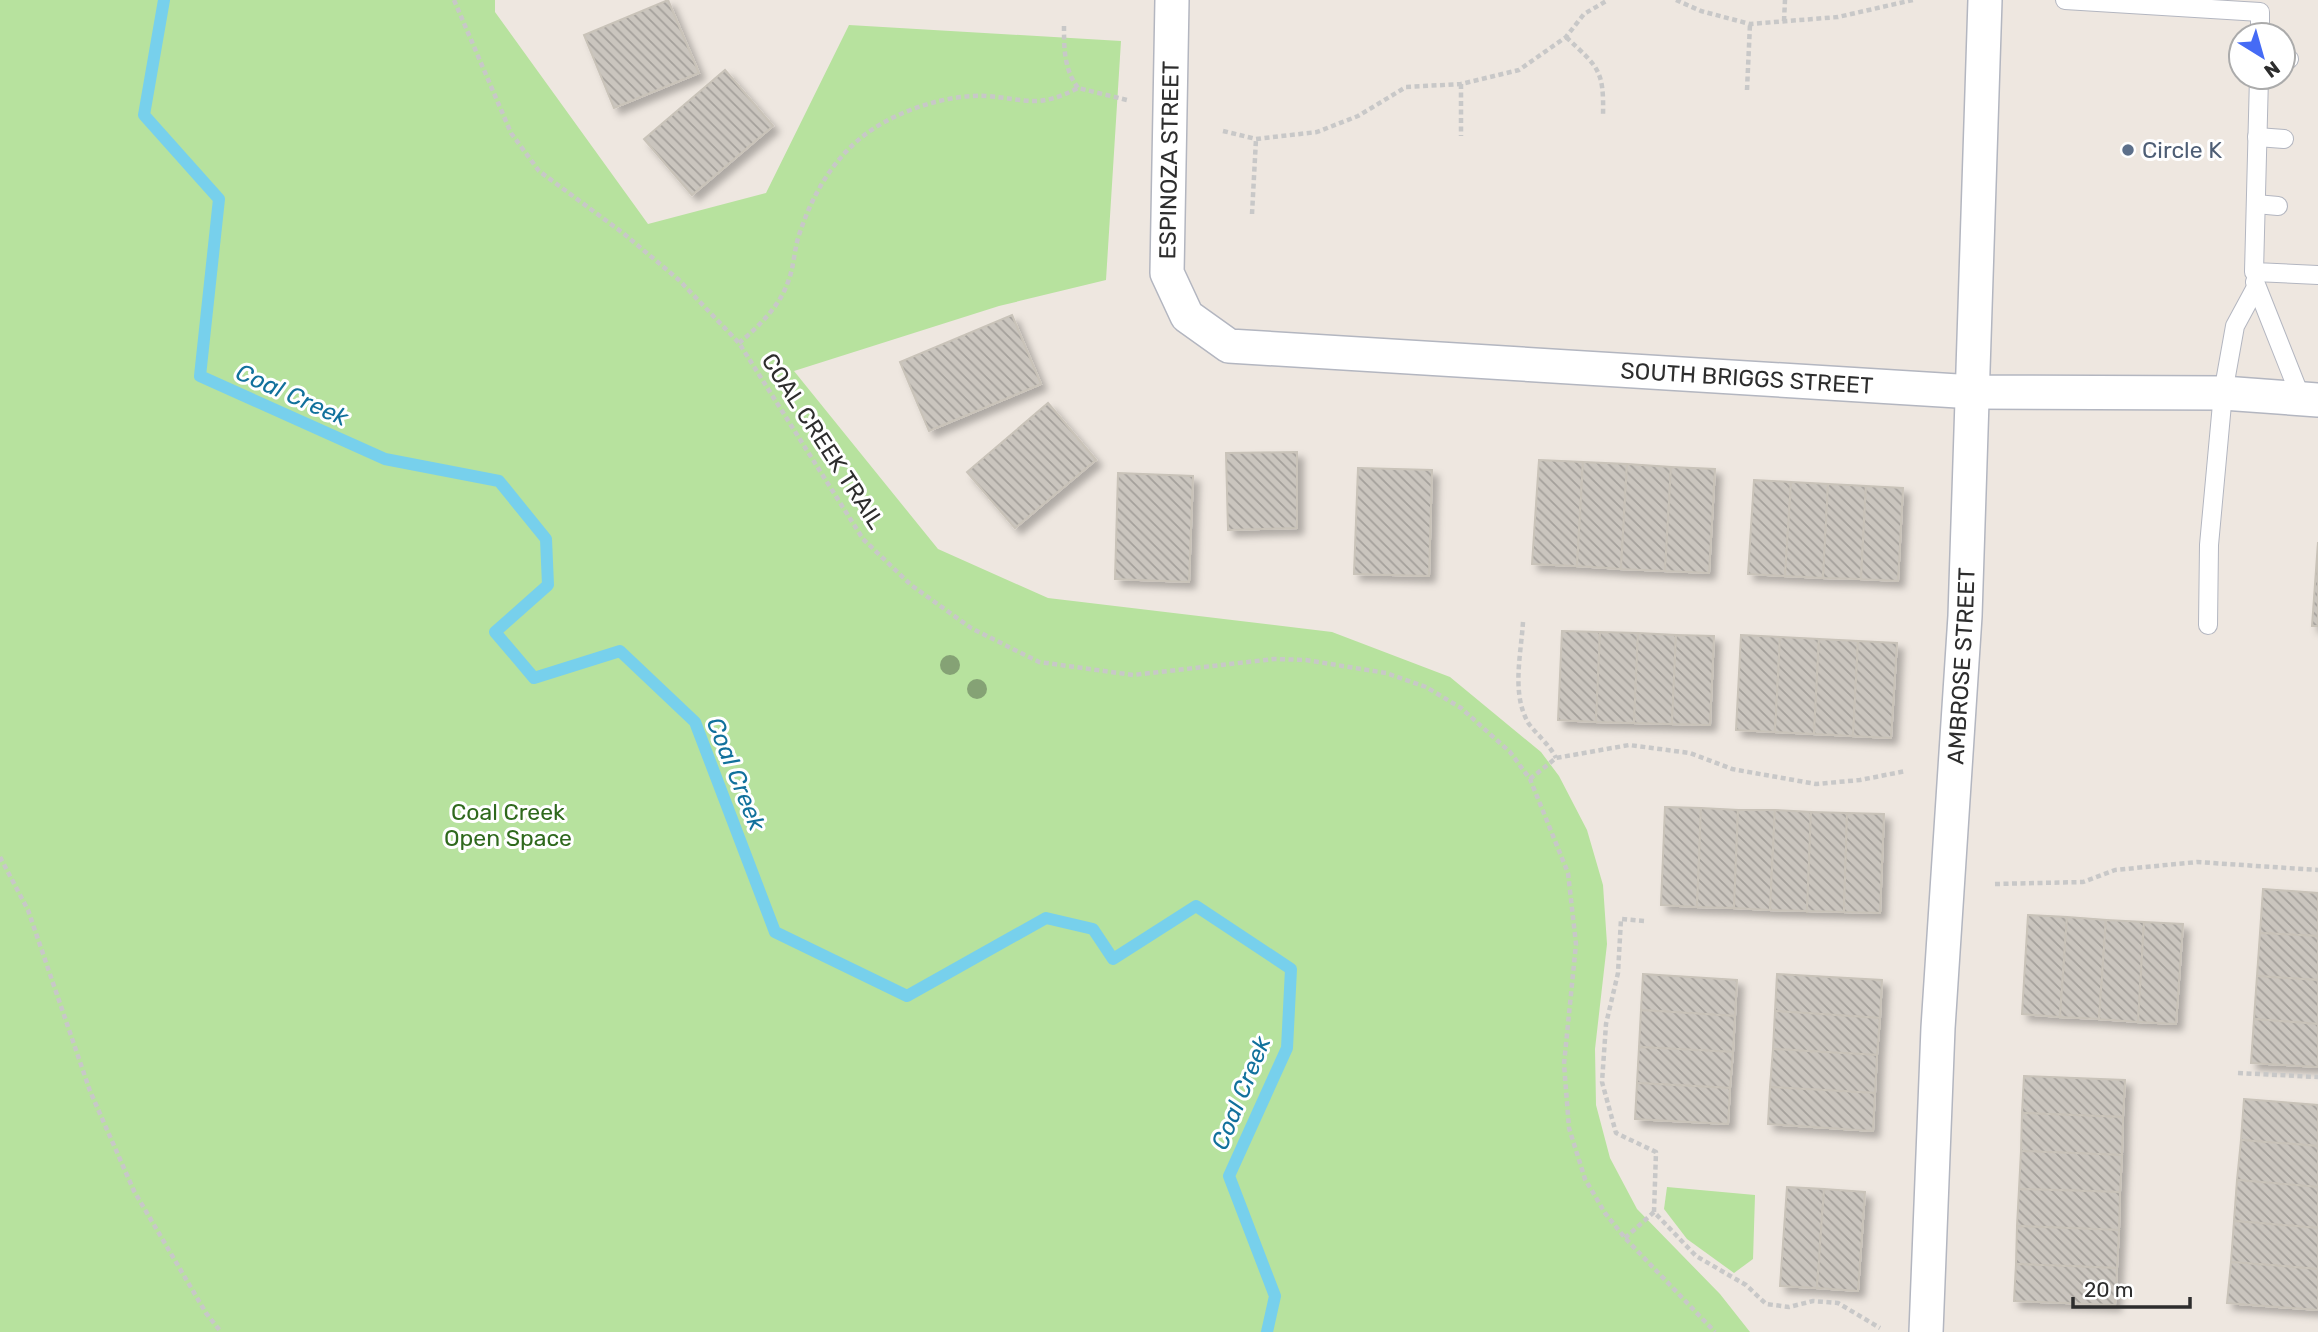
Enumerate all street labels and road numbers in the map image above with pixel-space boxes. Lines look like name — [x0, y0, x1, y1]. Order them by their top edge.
street label: ESPINOZA STREET — [1153, 60, 1185, 260]
street label: COAL CREEK TRAIL — [756, 348, 890, 534]
street label: SOUTH BRIGGS STREET — [1620, 356, 1874, 400]
street label: AMBROSE STREET — [1941, 567, 1981, 765]

